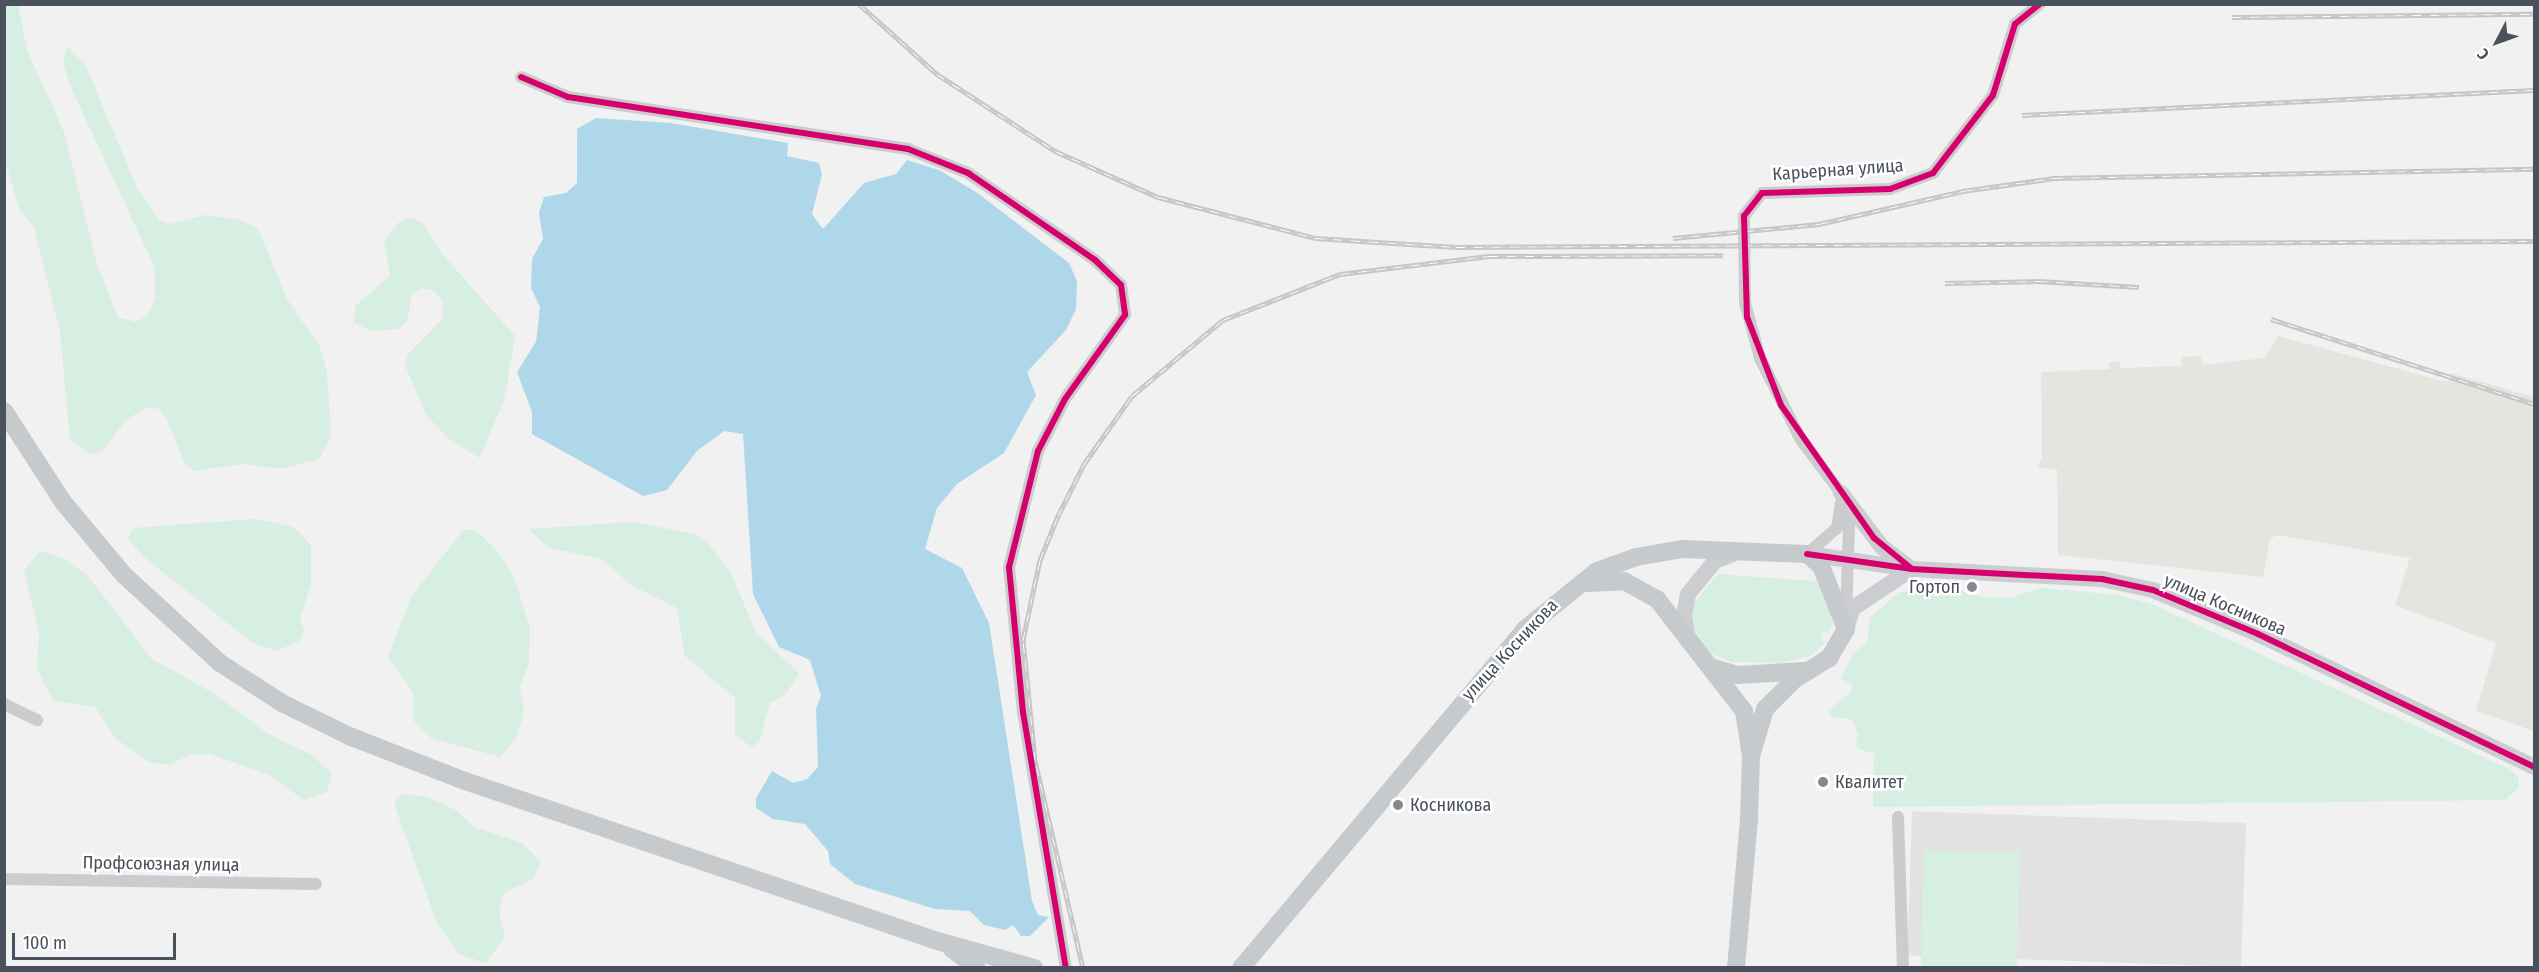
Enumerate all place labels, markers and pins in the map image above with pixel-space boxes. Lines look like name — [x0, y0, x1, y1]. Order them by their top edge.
place label: Гортоп — [1909, 576, 1960, 598]
marker: Гортоп — [1965, 580, 1979, 594]
place label: Квалитет — [1835, 771, 1904, 793]
marker: Квалитет — [1816, 775, 1830, 789]
place label: Косникова — [1410, 794, 1491, 816]
marker: Косникова — [1391, 798, 1405, 812]

